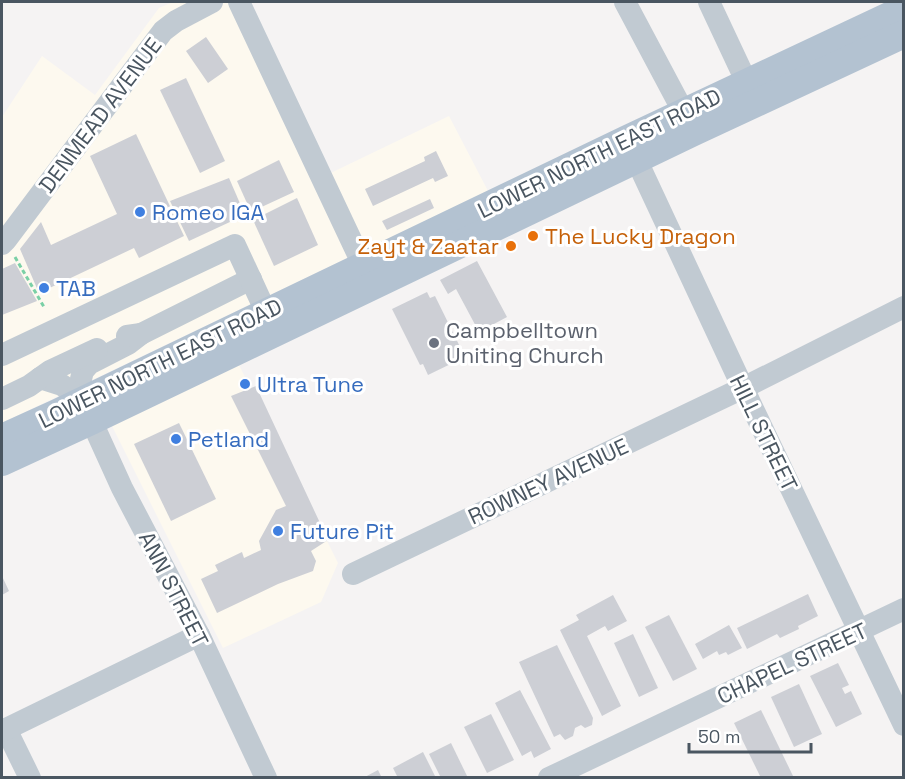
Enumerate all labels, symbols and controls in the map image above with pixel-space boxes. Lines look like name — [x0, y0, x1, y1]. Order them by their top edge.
street label: DENMEAD AVENUE — [32, 32, 168, 198]
street label: LOWER NORTH EAST ROAD — [473, 82, 725, 224]
place label: Romeo IGA — [152, 198, 265, 226]
marker: Romeo IGA — [133, 205, 147, 219]
place label: The Lucky Dragon — [545, 222, 736, 250]
marker: The Lucky Dragon — [526, 229, 540, 243]
place label: Zayt & Zaatar — [357, 232, 499, 260]
marker: Zayt & Zaatar — [504, 239, 518, 253]
place label: TAB — [56, 274, 96, 302]
marker: TAB — [37, 281, 51, 295]
street label: LOWER NORTH EAST ROAD — [34, 292, 286, 434]
place label: Campbelltown Uniting Church — [446, 316, 604, 369]
marker: Campbelltown Uniting Church — [427, 336, 441, 350]
place label: Ultra Tune — [257, 370, 364, 398]
street label: HILL STREET — [724, 370, 804, 496]
marker: Ultra Tune — [238, 377, 252, 391]
place label: Petland — [188, 425, 269, 453]
marker: Petland — [169, 432, 183, 446]
street label: ROWNEY AVENUE — [463, 432, 633, 530]
place label: Future Pit — [290, 517, 394, 545]
marker: Future Pit — [271, 524, 285, 538]
street label: ANN STREET — [133, 526, 215, 652]
street label: CHAPEL STREET — [712, 616, 872, 710]
scale bar — [689, 716, 810, 754]
text: 50 m — [698, 725, 740, 748]

